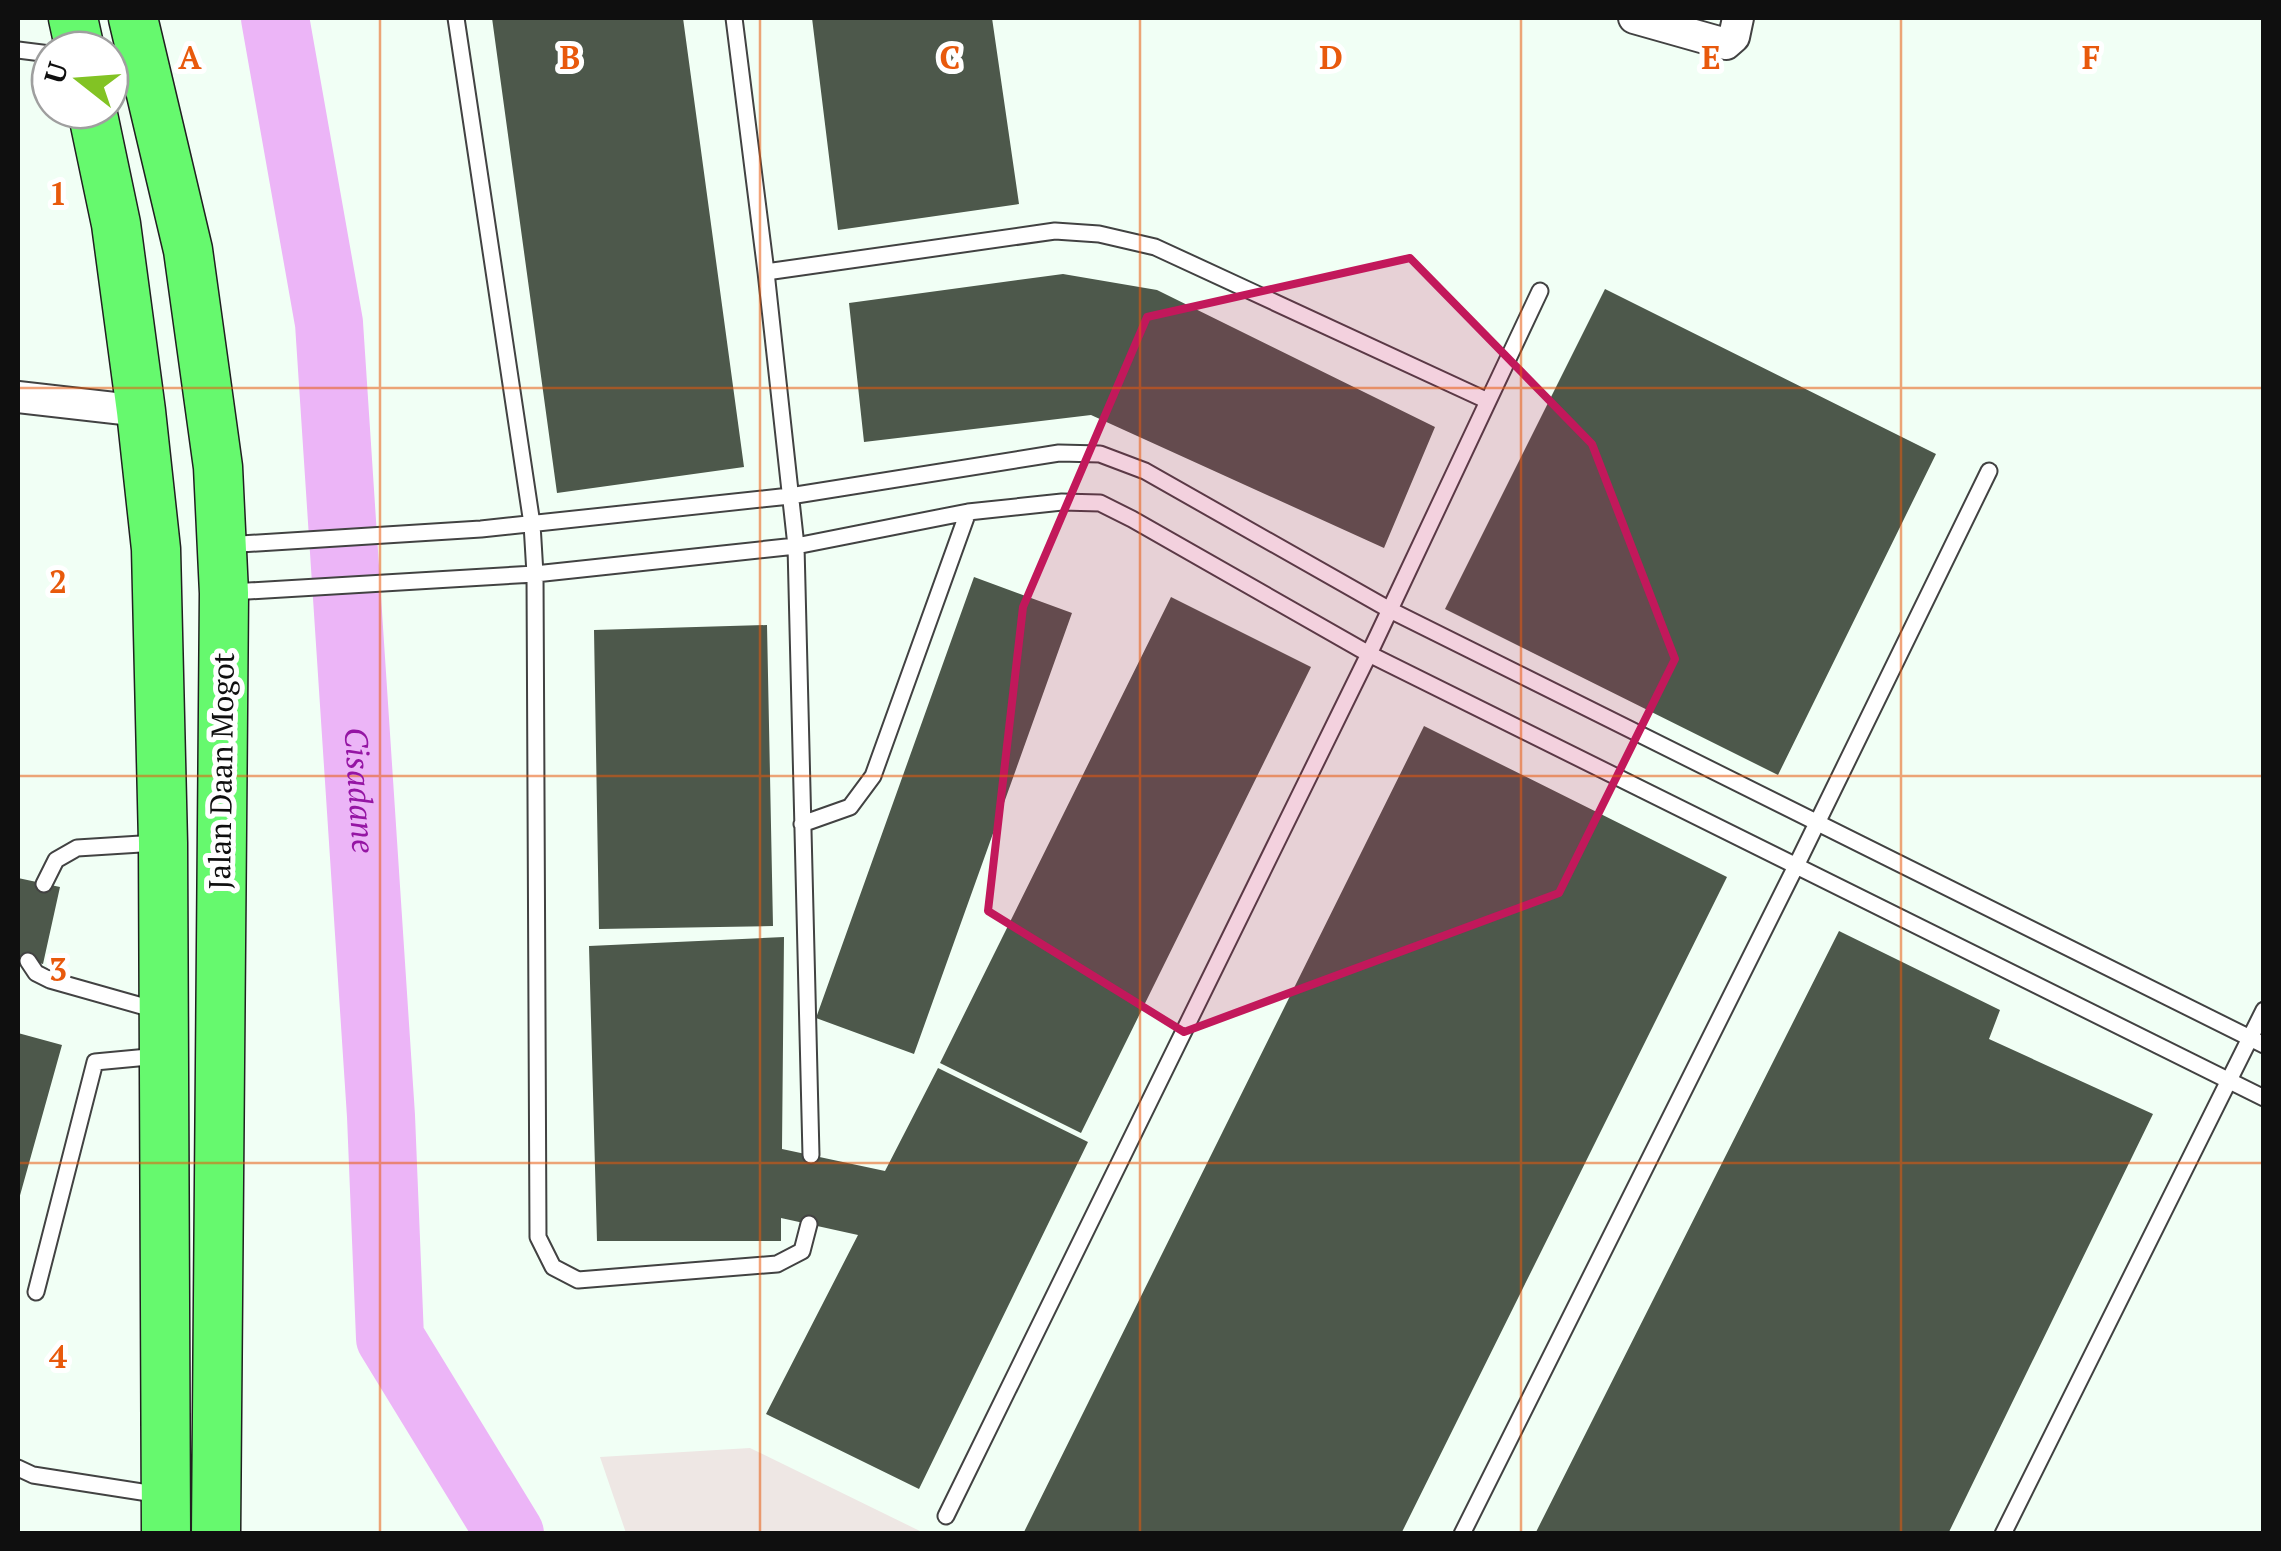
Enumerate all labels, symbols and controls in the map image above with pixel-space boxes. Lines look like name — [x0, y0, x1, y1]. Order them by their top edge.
north arrow — [30, 30, 130, 130]
text: A — [178, 36, 202, 78]
text: B — [560, 36, 580, 78]
text: C — [940, 36, 960, 78]
text: D — [1319, 36, 1343, 78]
text: E — [1701, 36, 1721, 78]
text: F — [2082, 36, 2100, 78]
text: U — [35, 58, 76, 88]
text: 1 — [49, 172, 67, 214]
text: 2 — [49, 560, 67, 602]
street label: Jalan Daan Mogot — [199, 652, 243, 890]
water label: Cisadane — [336, 726, 386, 855]
text: 3 — [49, 948, 67, 990]
text: 4 — [49, 1335, 67, 1377]

